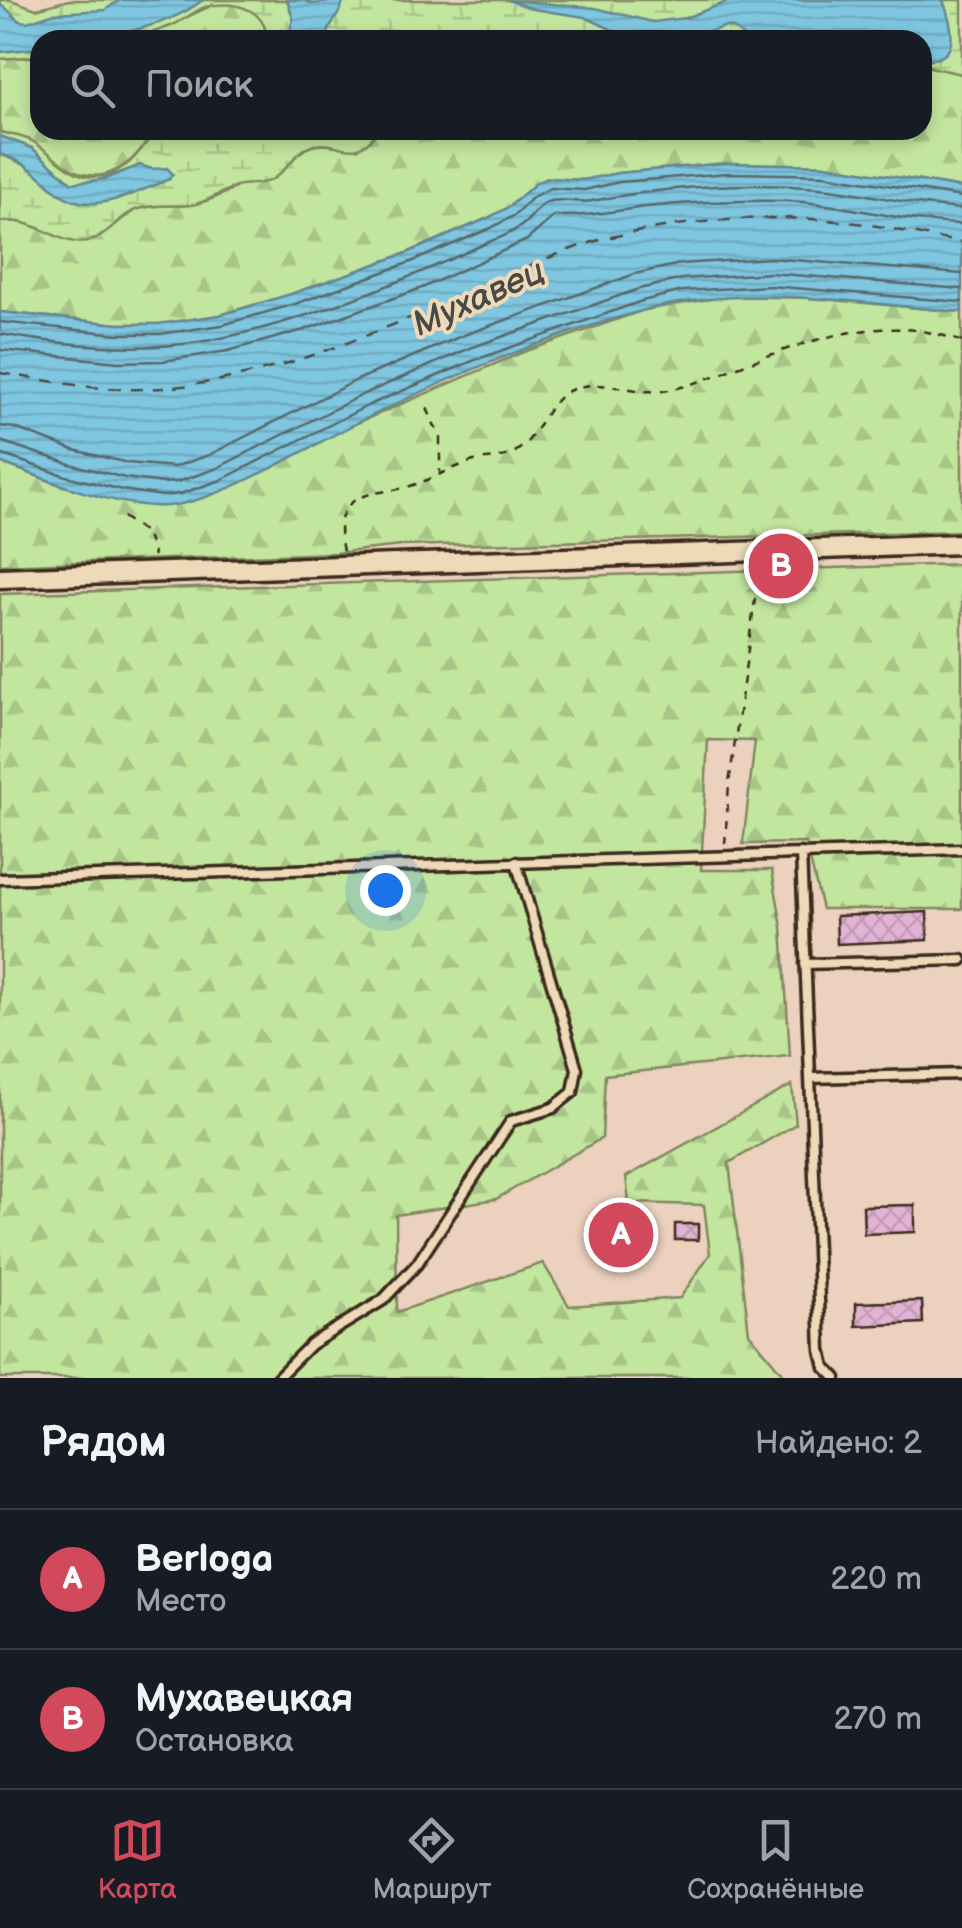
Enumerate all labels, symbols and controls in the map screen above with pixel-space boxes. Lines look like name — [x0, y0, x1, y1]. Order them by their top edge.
search box — [30, 30, 932, 140]
icon: search — [65, 58, 120, 113]
text: Поиск — [145, 63, 253, 108]
water label: Мухавец — [406, 250, 551, 347]
pin: B — [748, 528, 814, 604]
your location — [360, 865, 411, 916]
pin: A — [588, 1198, 654, 1272]
text: Рядом — [40, 1418, 167, 1469]
text: Найдено: 2 — [755, 1424, 922, 1463]
text: Berloga — [135, 1537, 273, 1582]
text: A — [63, 1560, 82, 1599]
text: 220 m — [830, 1560, 922, 1599]
text: Место — [135, 1582, 226, 1621]
text: Мухавецкая — [135, 1677, 353, 1722]
text: B — [61, 1700, 84, 1739]
text: 270 m — [833, 1700, 922, 1739]
text: Остановка — [135, 1722, 294, 1761]
tab: Карта — [98, 1813, 177, 1906]
tab: Маршрут — [372, 1813, 492, 1906]
tab: Сохранённые — [687, 1813, 864, 1906]

